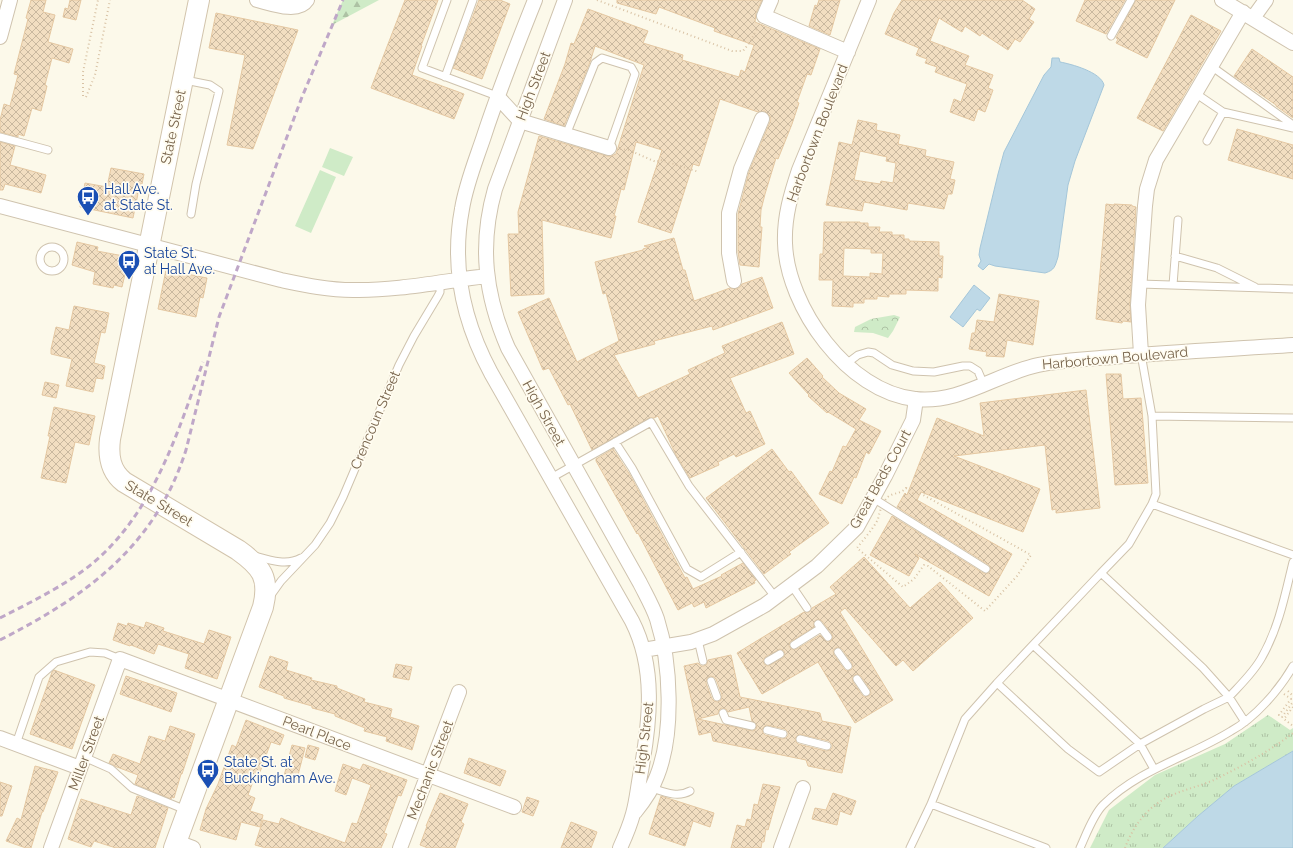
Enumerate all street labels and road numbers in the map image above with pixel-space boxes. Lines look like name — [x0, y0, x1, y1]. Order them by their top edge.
street label: High Street — [513, 49, 554, 123]
street label: Harbortown Boulevard — [783, 62, 851, 204]
street label: State Street — [157, 88, 189, 166]
street label: Harbortown Boulevard — [1041, 344, 1189, 372]
street label: Crencoun Street — [347, 368, 403, 472]
street label: High Street — [519, 377, 569, 449]
street label: Great Beds Court — [846, 426, 914, 532]
street label: State Street — [122, 477, 196, 530]
street label: High Street — [632, 701, 656, 775]
street label: Miller Street — [65, 713, 107, 792]
street label: Pearl Place — [280, 713, 354, 753]
street label: Mechanic Street — [404, 718, 456, 822]

